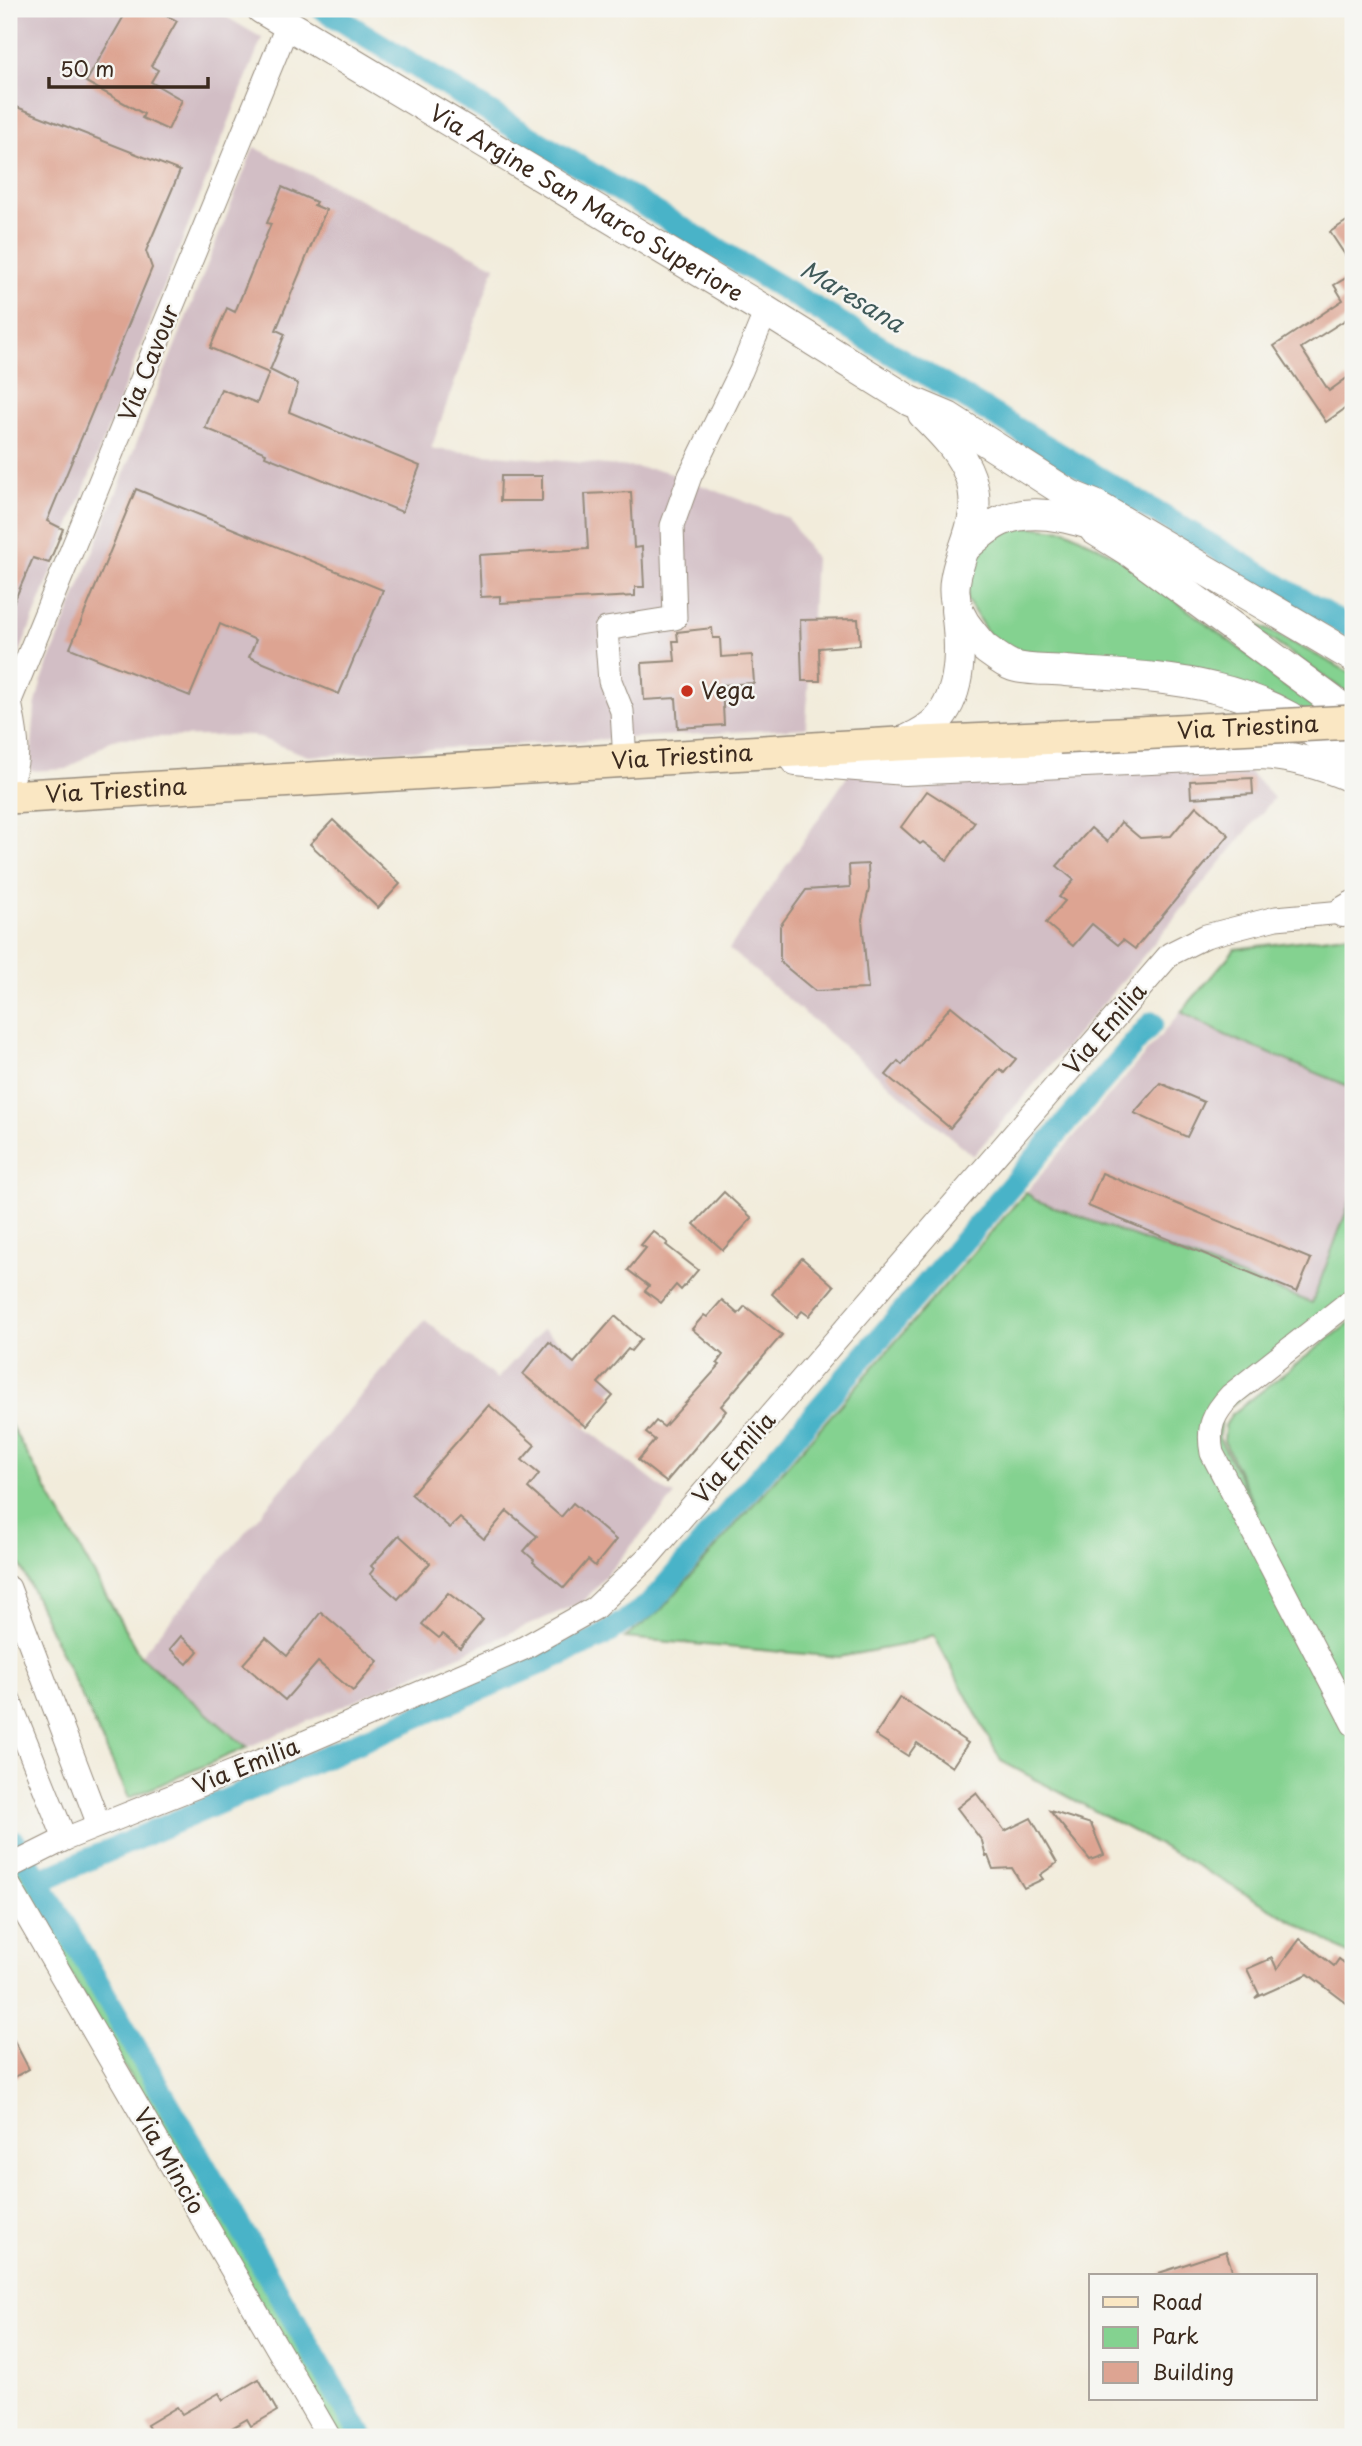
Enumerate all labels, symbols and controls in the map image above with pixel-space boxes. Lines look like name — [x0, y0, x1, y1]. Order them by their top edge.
scale bar — [49, 46, 208, 90]
text: 50 m — [60, 52, 114, 84]
street label: Via Argine San Marco Superiore — [423, 94, 751, 310]
water label: Maresana — [794, 250, 912, 341]
street label: Via Cavour — [108, 298, 187, 426]
place label: Vega — [701, 672, 755, 707]
marker: Vega — [679, 683, 695, 699]
street label: Via Triestina — [1176, 705, 1320, 747]
street label: Via Triestina — [610, 734, 754, 777]
street label: Via Triestina — [44, 767, 188, 811]
street label: Via Emilia — [1054, 974, 1154, 1082]
street label: Via Emilia — [683, 1403, 783, 1511]
street label: Via Emilia — [187, 1727, 304, 1802]
street label: Via Mincio — [126, 2101, 215, 2220]
legend — [1089, 2274, 1316, 2400]
text: Road — [1152, 2285, 1203, 2317]
text: Park — [1152, 2319, 1199, 2351]
text: Building — [1152, 2355, 1234, 2387]

